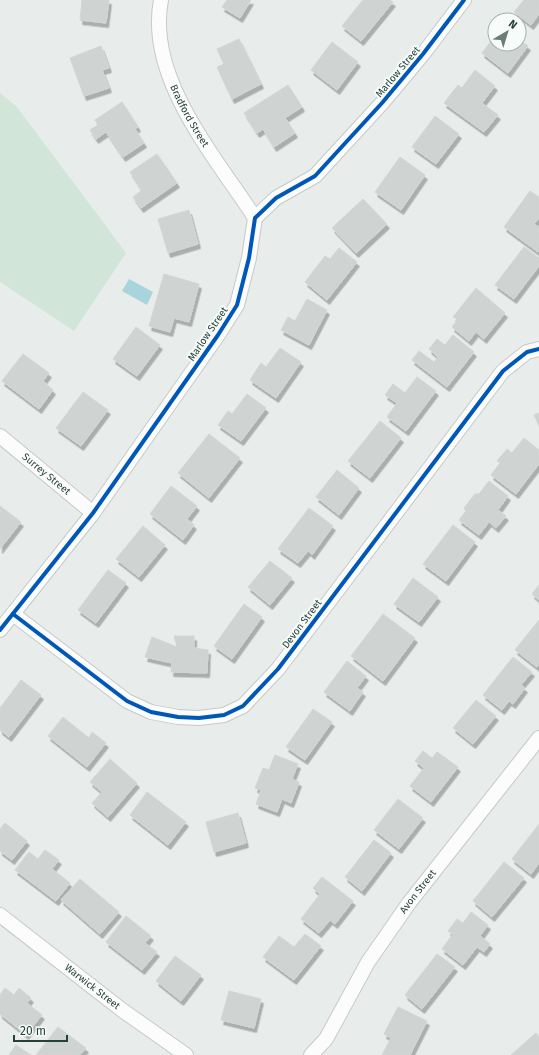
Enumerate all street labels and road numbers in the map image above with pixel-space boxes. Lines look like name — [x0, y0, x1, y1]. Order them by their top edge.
street label: Marlow Street — [373, 44, 423, 100]
street label: Bradford Street — [167, 83, 211, 150]
street label: Marlow Street — [185, 304, 231, 363]
street label: Surrey Street — [20, 451, 73, 498]
street label: Devon Street — [280, 597, 325, 651]
street label: Avon Street — [397, 867, 439, 916]
street label: Warwick Street — [62, 962, 123, 1012]

